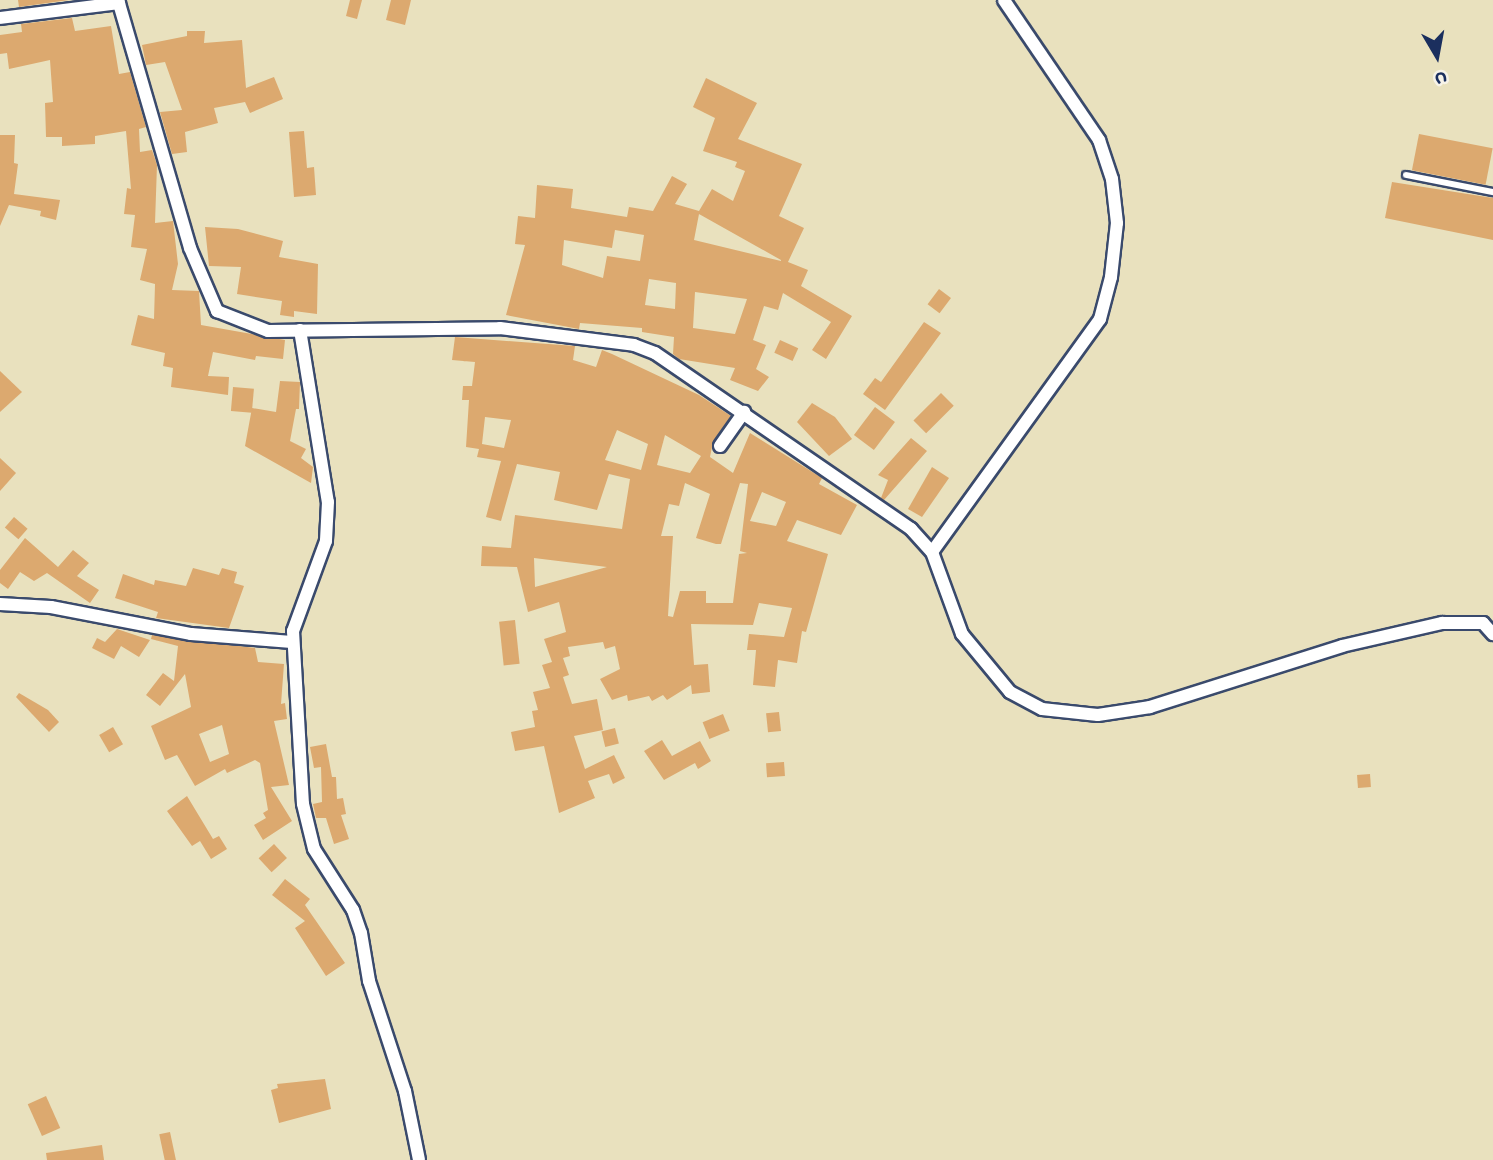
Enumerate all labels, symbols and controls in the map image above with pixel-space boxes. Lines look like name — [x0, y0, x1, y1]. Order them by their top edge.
north arrow — [1402, 21, 1472, 91]
text: U — [1433, 65, 1448, 89]

